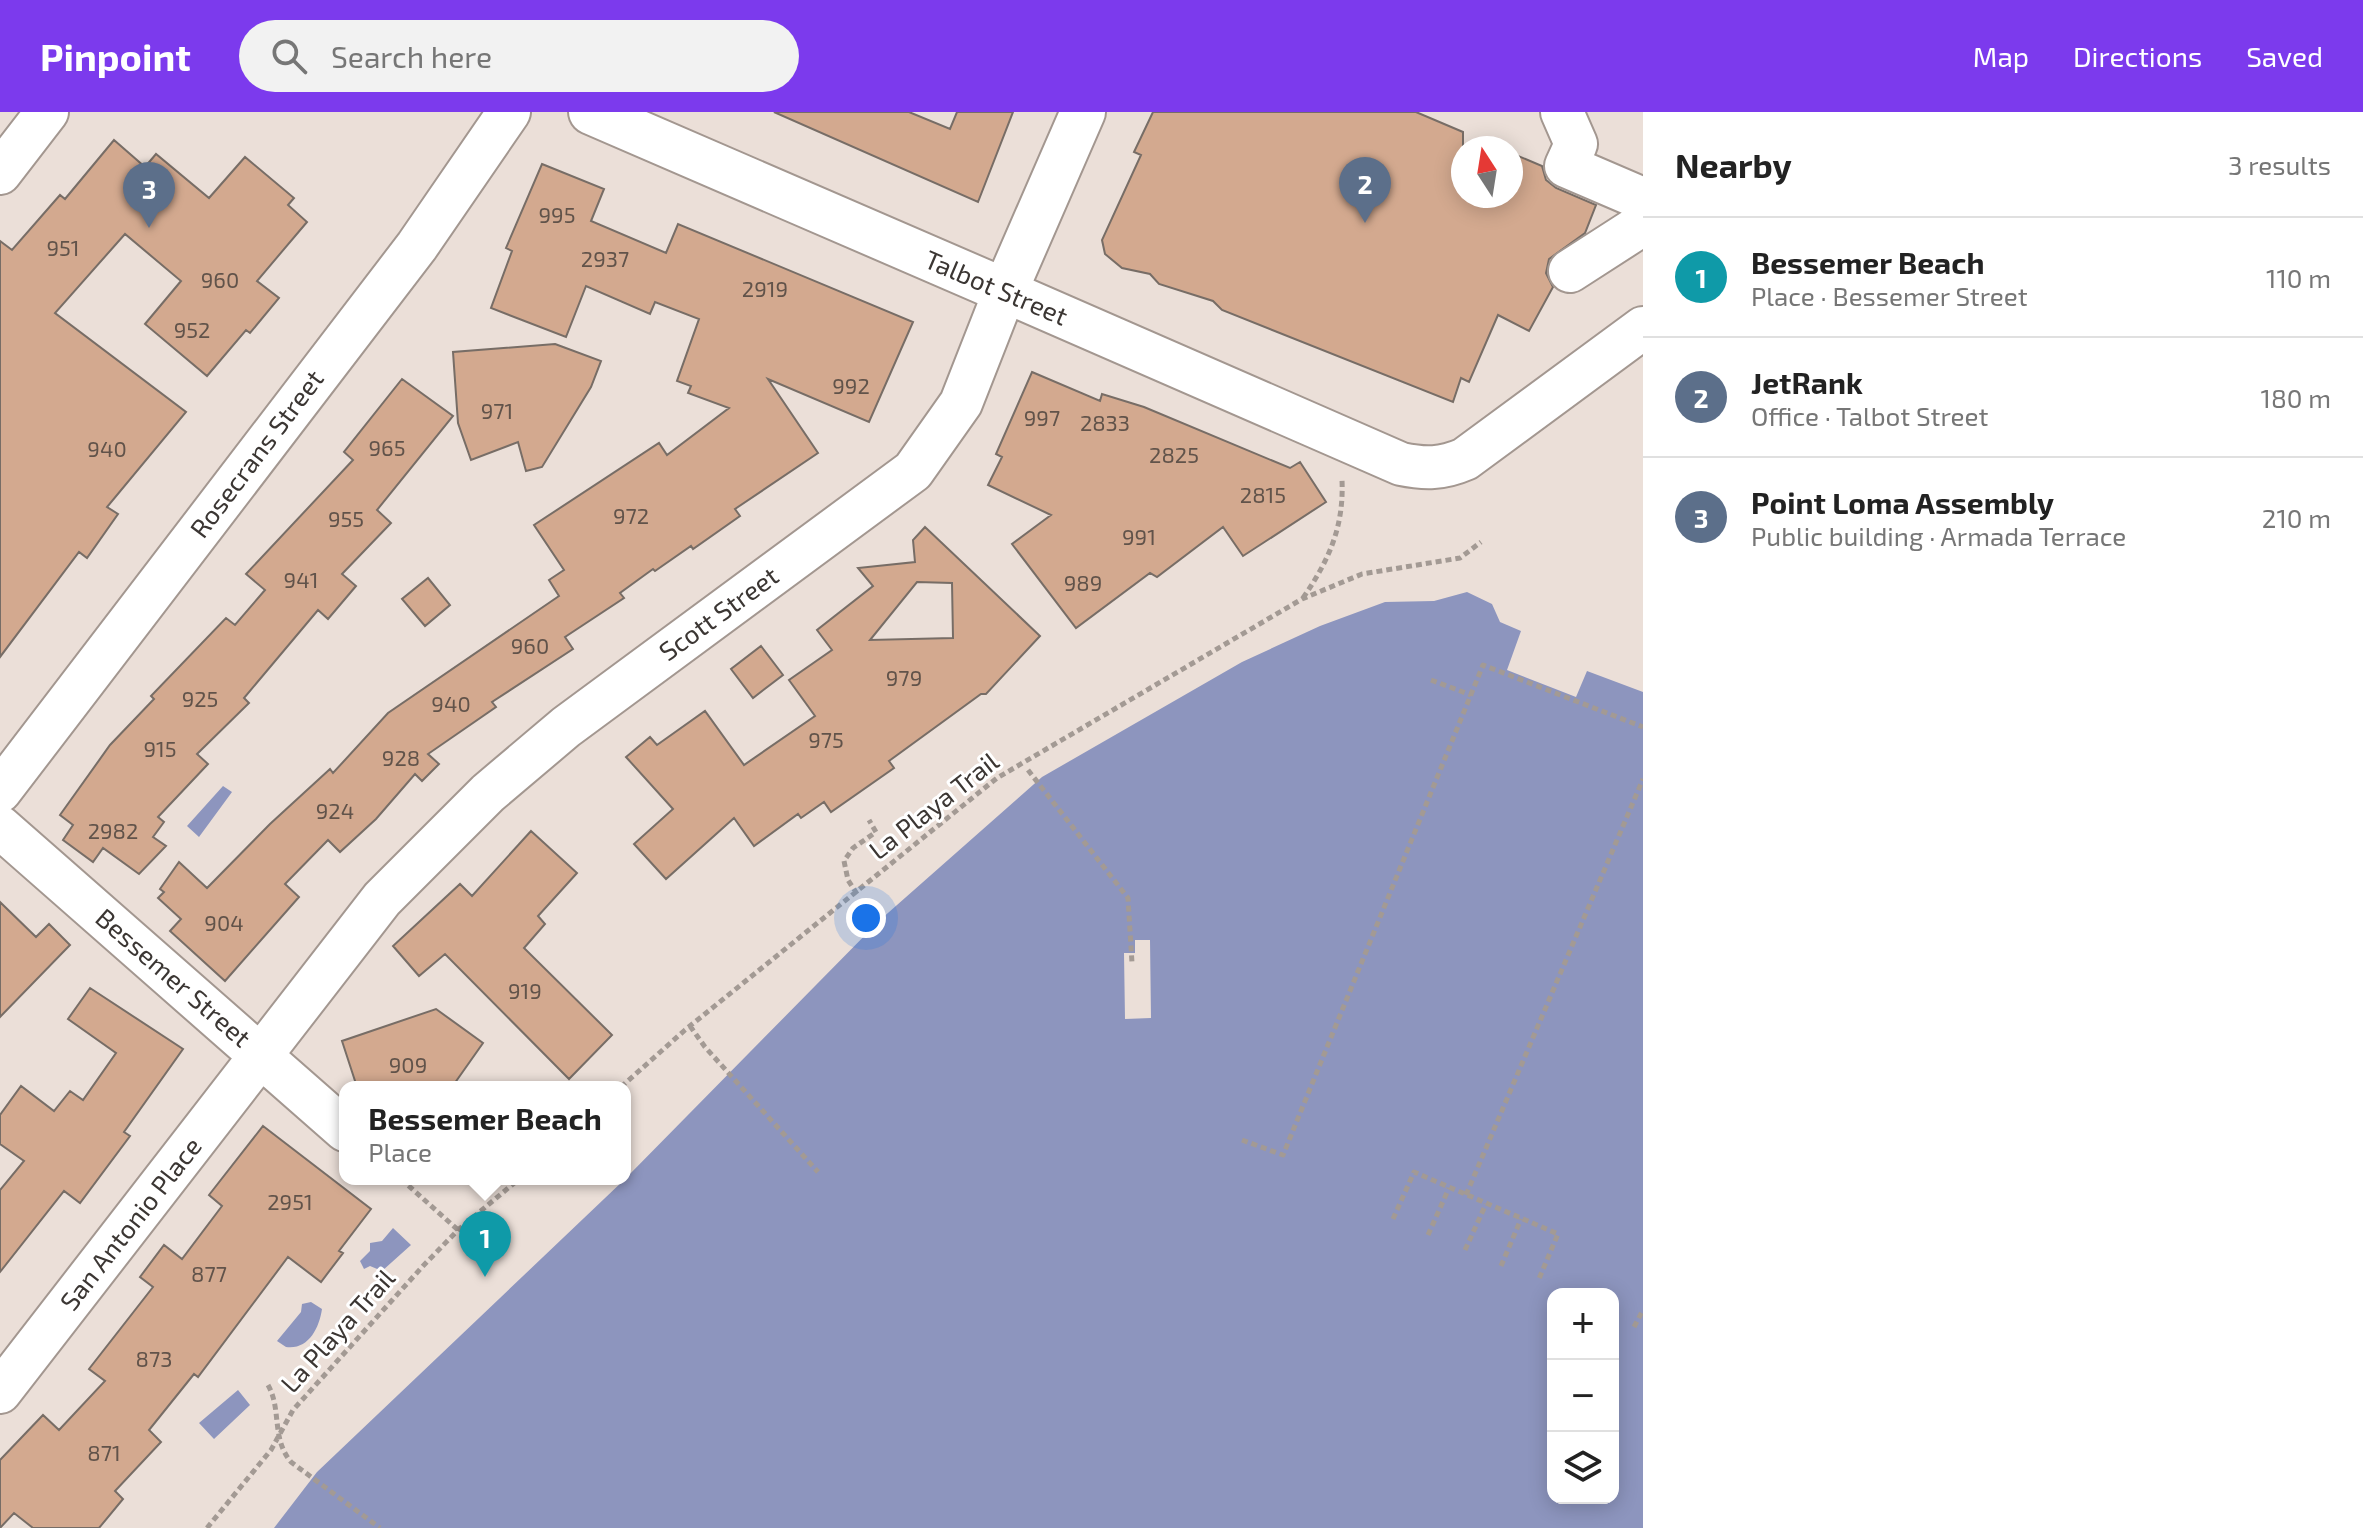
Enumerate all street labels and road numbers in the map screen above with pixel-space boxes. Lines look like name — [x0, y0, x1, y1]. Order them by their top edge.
street label: Talbot Street — [920, 243, 1073, 331]
street label: Rosecrans Street — [183, 363, 329, 543]
street label: Scott Street — [652, 559, 784, 666]
street label: La Playa Trail — [862, 745, 1004, 865]
street label: Bessemer Street — [90, 901, 258, 1053]
street label: San Antonio Place — [53, 1130, 207, 1316]
street label: La Playa Trail — [273, 1262, 401, 1398]

